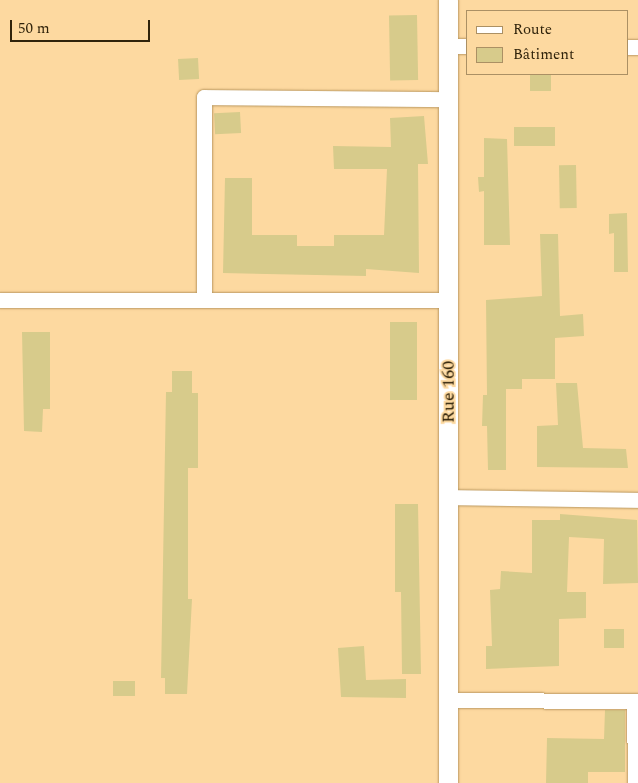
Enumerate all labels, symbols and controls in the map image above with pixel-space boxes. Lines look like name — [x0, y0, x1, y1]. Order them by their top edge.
scale bar — [12, 10, 152, 42]
legend — [466, 10, 628, 75]
text: 50 m — [18, 17, 50, 40]
text: Route — [513, 18, 552, 41]
text: Bâtiment — [513, 43, 574, 66]
street label: Rue 160 — [438, 361, 460, 423]

